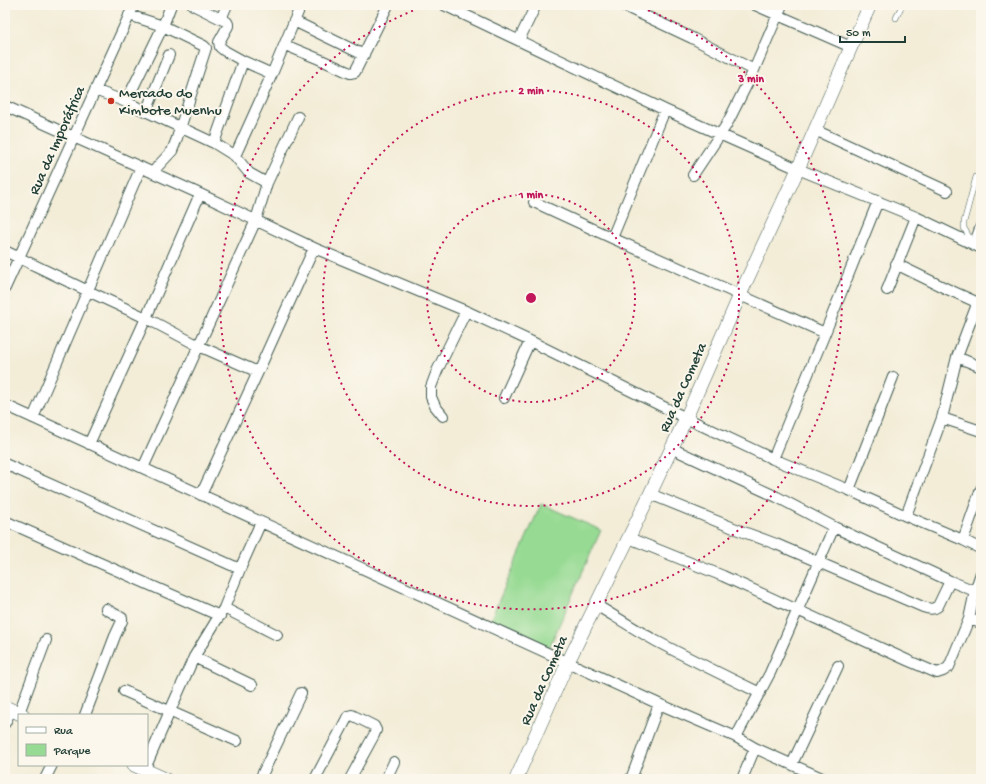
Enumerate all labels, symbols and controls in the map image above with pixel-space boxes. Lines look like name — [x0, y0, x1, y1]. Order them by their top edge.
scale bar — [840, 18, 905, 44]
text: 50 m — [846, 27, 871, 41]
text: 3 min — [737, 73, 764, 87]
street label: Rua da Imporáfrica — [26, 83, 90, 198]
place label: Mercado do Kimbote Muenhu — [119, 85, 222, 120]
text: 2 min — [518, 85, 544, 99]
marker: Mercado do Kimbote Muenhu — [106, 96, 116, 106]
text: 1 min — [518, 189, 544, 203]
centre of rings — [524, 291, 538, 305]
street label: Rua da Cometa — [656, 340, 712, 435]
street label: Rua da Cometa — [517, 633, 573, 728]
legend — [18, 714, 148, 766]
text: Rua — [54, 725, 73, 739]
text: Parque — [53, 745, 91, 759]

